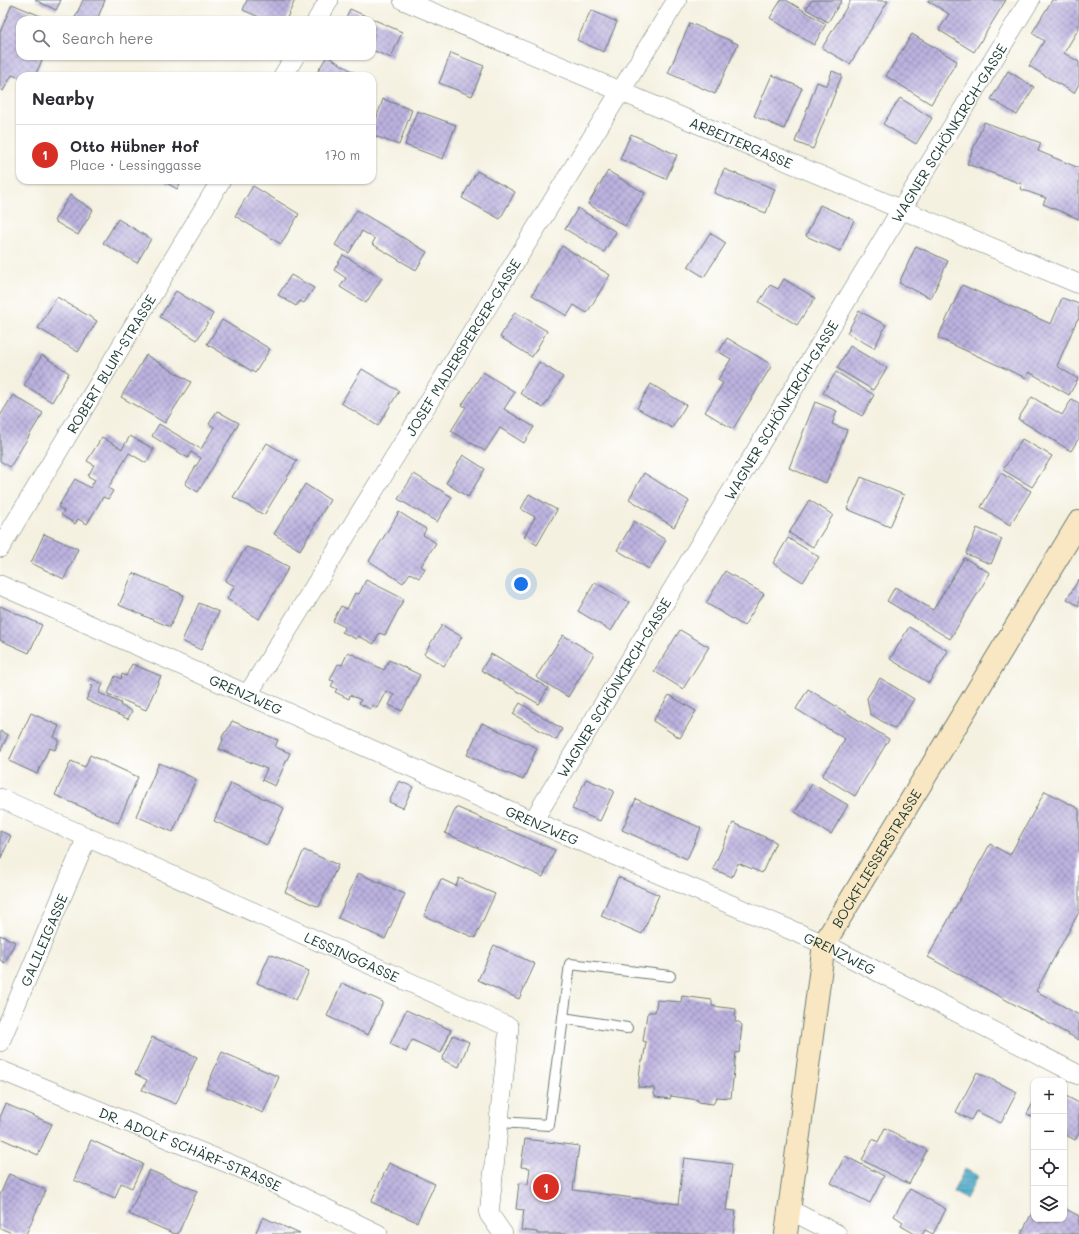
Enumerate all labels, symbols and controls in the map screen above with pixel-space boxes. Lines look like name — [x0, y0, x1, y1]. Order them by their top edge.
search box — [16, 16, 376, 60]
icon: search — [30, 27, 52, 49]
text: Search here — [62, 28, 153, 48]
street label: WAGNER SCHÖNKIRCH-GASSE — [886, 40, 1011, 226]
text: Nearby — [32, 87, 94, 109]
street label: ARBEITERGASSE — [687, 112, 796, 172]
text: Otto Hübner Hof — [70, 136, 199, 156]
text: 1 — [42, 146, 48, 163]
text: 170 m — [324, 146, 360, 163]
text: Place · Lessinggasse — [70, 156, 202, 173]
street label: JOSEF MADERSPERGER-GASSE — [400, 255, 525, 439]
street label: ROBERT BLUM-STRASSE — [62, 291, 160, 437]
street label: WAGNER SCHÖNKIRCH-GASSE — [719, 316, 842, 503]
your location — [511, 574, 531, 594]
street label: WAGNER SCHÖNKIRCH-GASSE — [552, 594, 675, 781]
street label: GRENZWEG — [207, 669, 285, 718]
street label: BOCKFLIESSERSTRASSE — [827, 785, 925, 931]
street label: GRENZWEG — [503, 801, 582, 849]
street label: GALILEIGASSE — [15, 891, 71, 989]
street label: LESSINGGASSE — [302, 927, 402, 986]
street label: GRENZWEG — [801, 927, 879, 979]
map controls — [1031, 1078, 1067, 1222]
button: + — [1031, 1078, 1067, 1114]
street label: DR. ADOLF SCHÄRF-STRASSE — [96, 1102, 285, 1195]
button: − — [1031, 1114, 1067, 1150]
button: locate — [1031, 1150, 1067, 1186]
pin: 1 — [533, 1172, 559, 1202]
button: layers — [1031, 1186, 1067, 1222]

